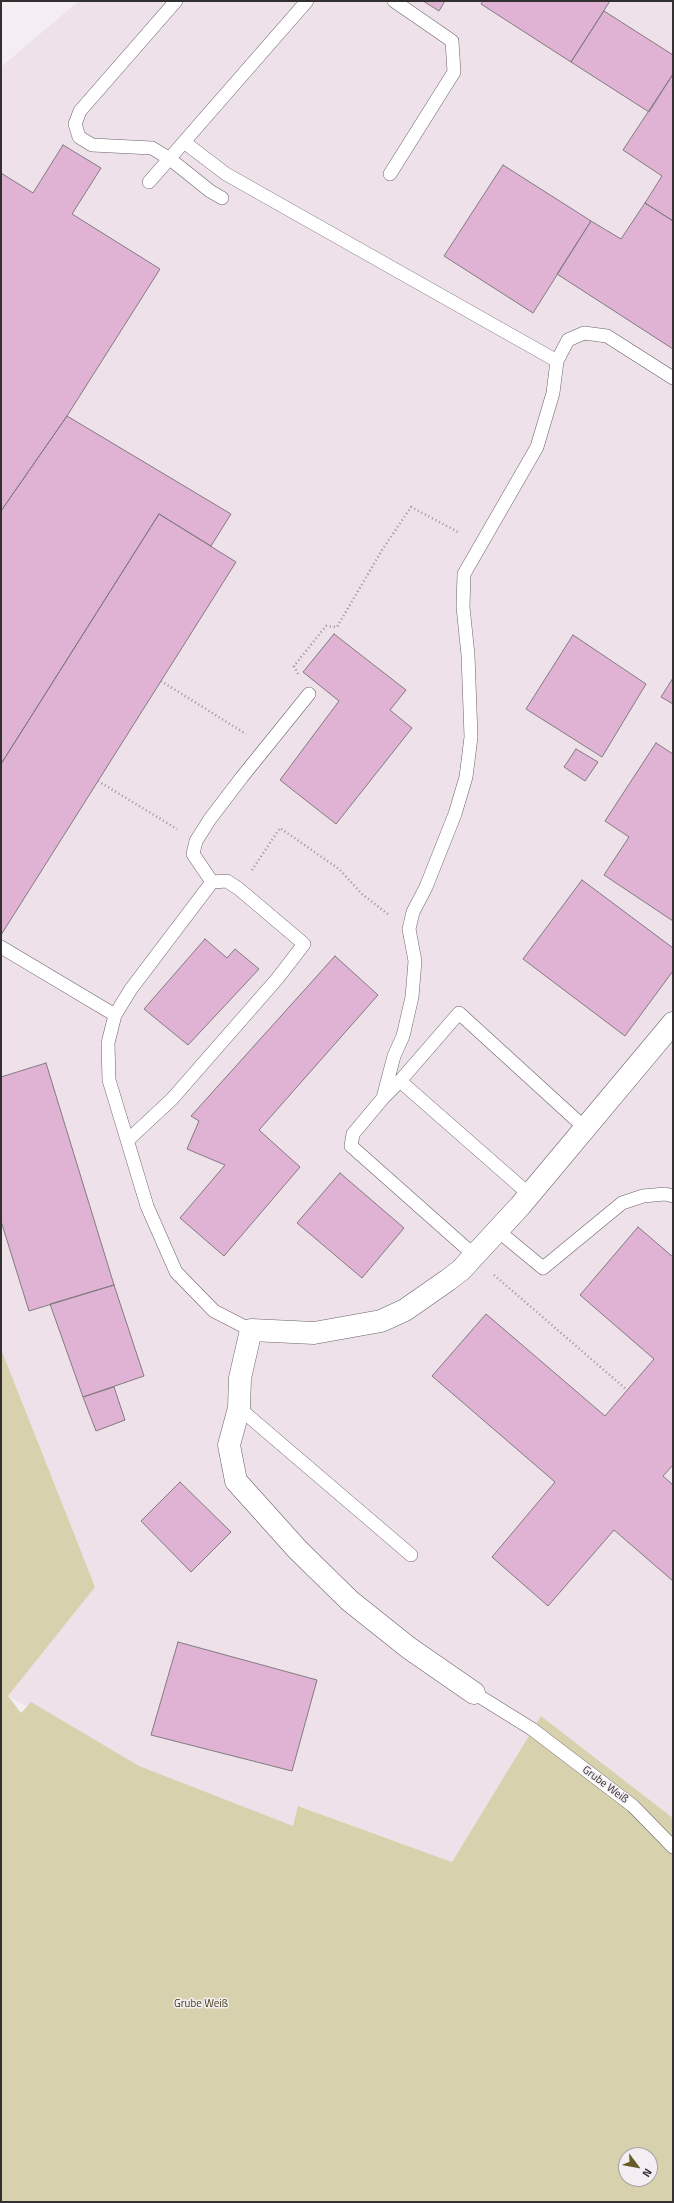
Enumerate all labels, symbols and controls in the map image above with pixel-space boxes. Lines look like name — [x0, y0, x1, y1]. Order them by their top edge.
street label: Grube Weiß — [579, 1763, 631, 1807]
park label: Grube Weiß — [174, 1997, 228, 2011]
north arrow — [618, 2147, 658, 2187]
text: N — [639, 2165, 656, 2180]

